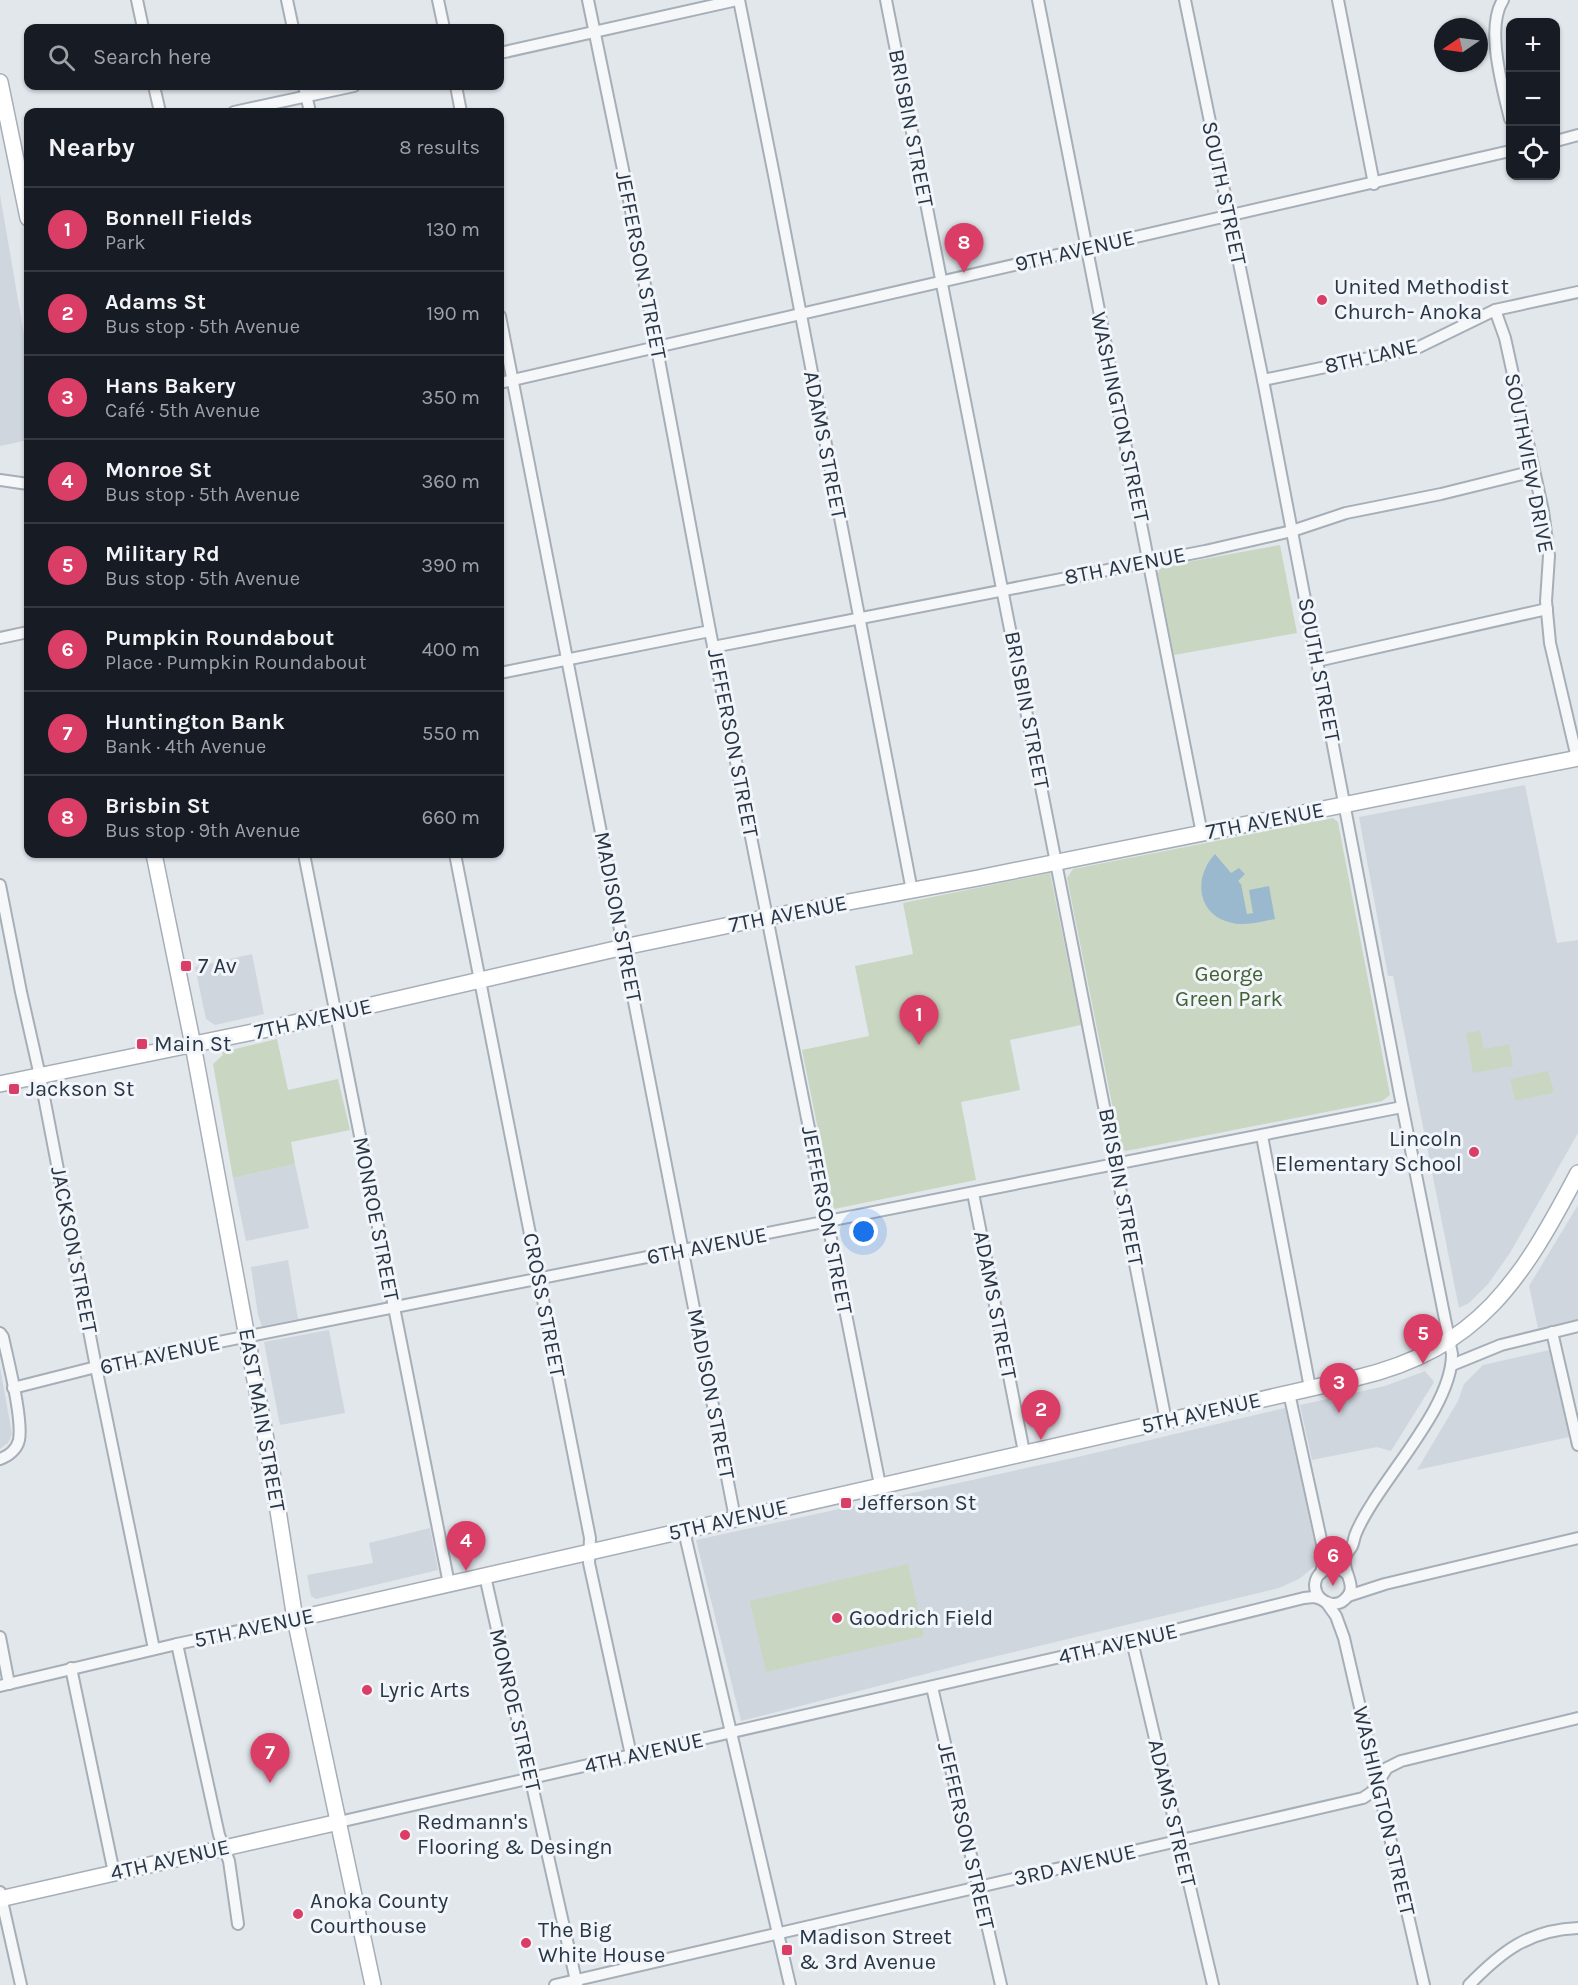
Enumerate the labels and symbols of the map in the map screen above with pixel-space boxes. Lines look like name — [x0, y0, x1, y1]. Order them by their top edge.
north arrow — [1434, 18, 1488, 72]
street label: BRISBIN STREET — [883, 47, 939, 209]
street label: SOUTH STREET — [1196, 119, 1252, 267]
street label: JEFFERSON STREET — [610, 169, 672, 361]
pin: 8 — [944, 224, 984, 273]
street label: 9TH AVENUE — [1013, 225, 1137, 277]
place label: United Methodist Church- Anoka — [1334, 274, 1509, 325]
marker: United Methodist Church- Anoka — [1315, 293, 1329, 307]
street label: WASHINGTON STREET — [1085, 310, 1155, 524]
street label: 8TH LANE — [1322, 333, 1420, 379]
street label: ADAMS STREET — [798, 369, 852, 521]
street label: SOUTHVIEW DRIVE — [1499, 371, 1559, 555]
street label: 8TH AVENUE — [1062, 542, 1188, 590]
street label: SOUTH STREET — [1292, 596, 1346, 744]
street label: BRISBIN STREET — [999, 629, 1055, 791]
street label: JEFFERSON STREET — [702, 647, 764, 839]
street label: 7TH AVENUE — [1204, 797, 1326, 845]
street label: MADISON STREET — [589, 829, 647, 1005]
street label: 7TH AVENUE — [727, 890, 849, 938]
place label: 7 Av — [198, 953, 237, 979]
marker: 7 Av — [179, 959, 193, 973]
park label: George Green Park — [1175, 961, 1283, 1012]
street label: 7TH AVENUE — [252, 993, 374, 1045]
pin: 1 — [900, 996, 938, 1045]
place label: Main St — [154, 1031, 231, 1057]
marker: Main St — [135, 1037, 149, 1051]
place label: Jackson St — [26, 1076, 134, 1102]
marker: Jackson St — [7, 1082, 21, 1096]
street label: BRISBIN STREET — [1093, 1106, 1149, 1268]
street label: JEFFERSON STREET — [796, 1124, 858, 1316]
place label: Lincoln Elementary School — [1275, 1126, 1462, 1177]
street label: MONROE STREET — [347, 1135, 405, 1303]
marker: Lincoln Elementary School — [1467, 1145, 1481, 1159]
street label: JACKSON STREET — [45, 1164, 103, 1336]
your location — [849, 1217, 878, 1246]
street label: 6TH AVENUE — [645, 1222, 769, 1270]
street label: ADAMS STREET — [968, 1229, 1022, 1381]
street label: CROSS STREET — [517, 1231, 571, 1379]
street label: MADISON STREET — [682, 1306, 740, 1482]
pin: 5 — [1404, 1314, 1442, 1364]
street label: EAST MAIN STREET — [233, 1326, 291, 1514]
street label: 6TH AVENUE — [98, 1330, 222, 1380]
pin: 3 — [1320, 1364, 1358, 1413]
street label: 5TH AVENUE — [1139, 1387, 1263, 1439]
pin: 2 — [1022, 1390, 1060, 1440]
place label: Jefferson St — [858, 1490, 976, 1516]
street label: 5TH AVENUE — [666, 1494, 790, 1546]
marker: Jefferson St — [839, 1496, 853, 1510]
pin: 4 — [446, 1522, 486, 1571]
pin: 6 — [1314, 1536, 1352, 1586]
street label: 5TH AVENUE — [192, 1603, 316, 1653]
place label: Goodrich Field — [849, 1605, 993, 1631]
marker: Goodrich Field — [830, 1611, 844, 1625]
street label: 4TH AVENUE — [1056, 1618, 1180, 1670]
street label: MONROE STREET — [484, 1626, 546, 1794]
place label: Lyric Arts — [379, 1677, 470, 1703]
marker: Lyric Arts — [360, 1683, 374, 1697]
street label: WASHINGTON STREET — [1347, 1704, 1421, 1918]
street label: 4TH AVENUE — [582, 1727, 706, 1779]
pin: 7 — [250, 1734, 290, 1783]
street label: ADAMS STREET — [1142, 1737, 1202, 1889]
street label: JEFFERSON STREET — [932, 1740, 1000, 1932]
place label: Redmann's Flooring & Desingn — [417, 1809, 612, 1860]
marker: Redmann's Flooring & Desingn — [398, 1828, 412, 1842]
street label: 4TH AVENUE — [108, 1834, 232, 1886]
street label: 3RD AVENUE — [1011, 1838, 1139, 1892]
place label: Anoka County Courthouse — [310, 1888, 448, 1939]
marker: Anoka County Courthouse — [291, 1907, 305, 1921]
place label: The Big White House — [538, 1917, 665, 1968]
place label: Madison Street & 3rd Avenue — [799, 1924, 952, 1975]
marker: The Big White House — [519, 1936, 533, 1950]
marker: Madison Street & 3rd Avenue — [780, 1943, 794, 1957]

